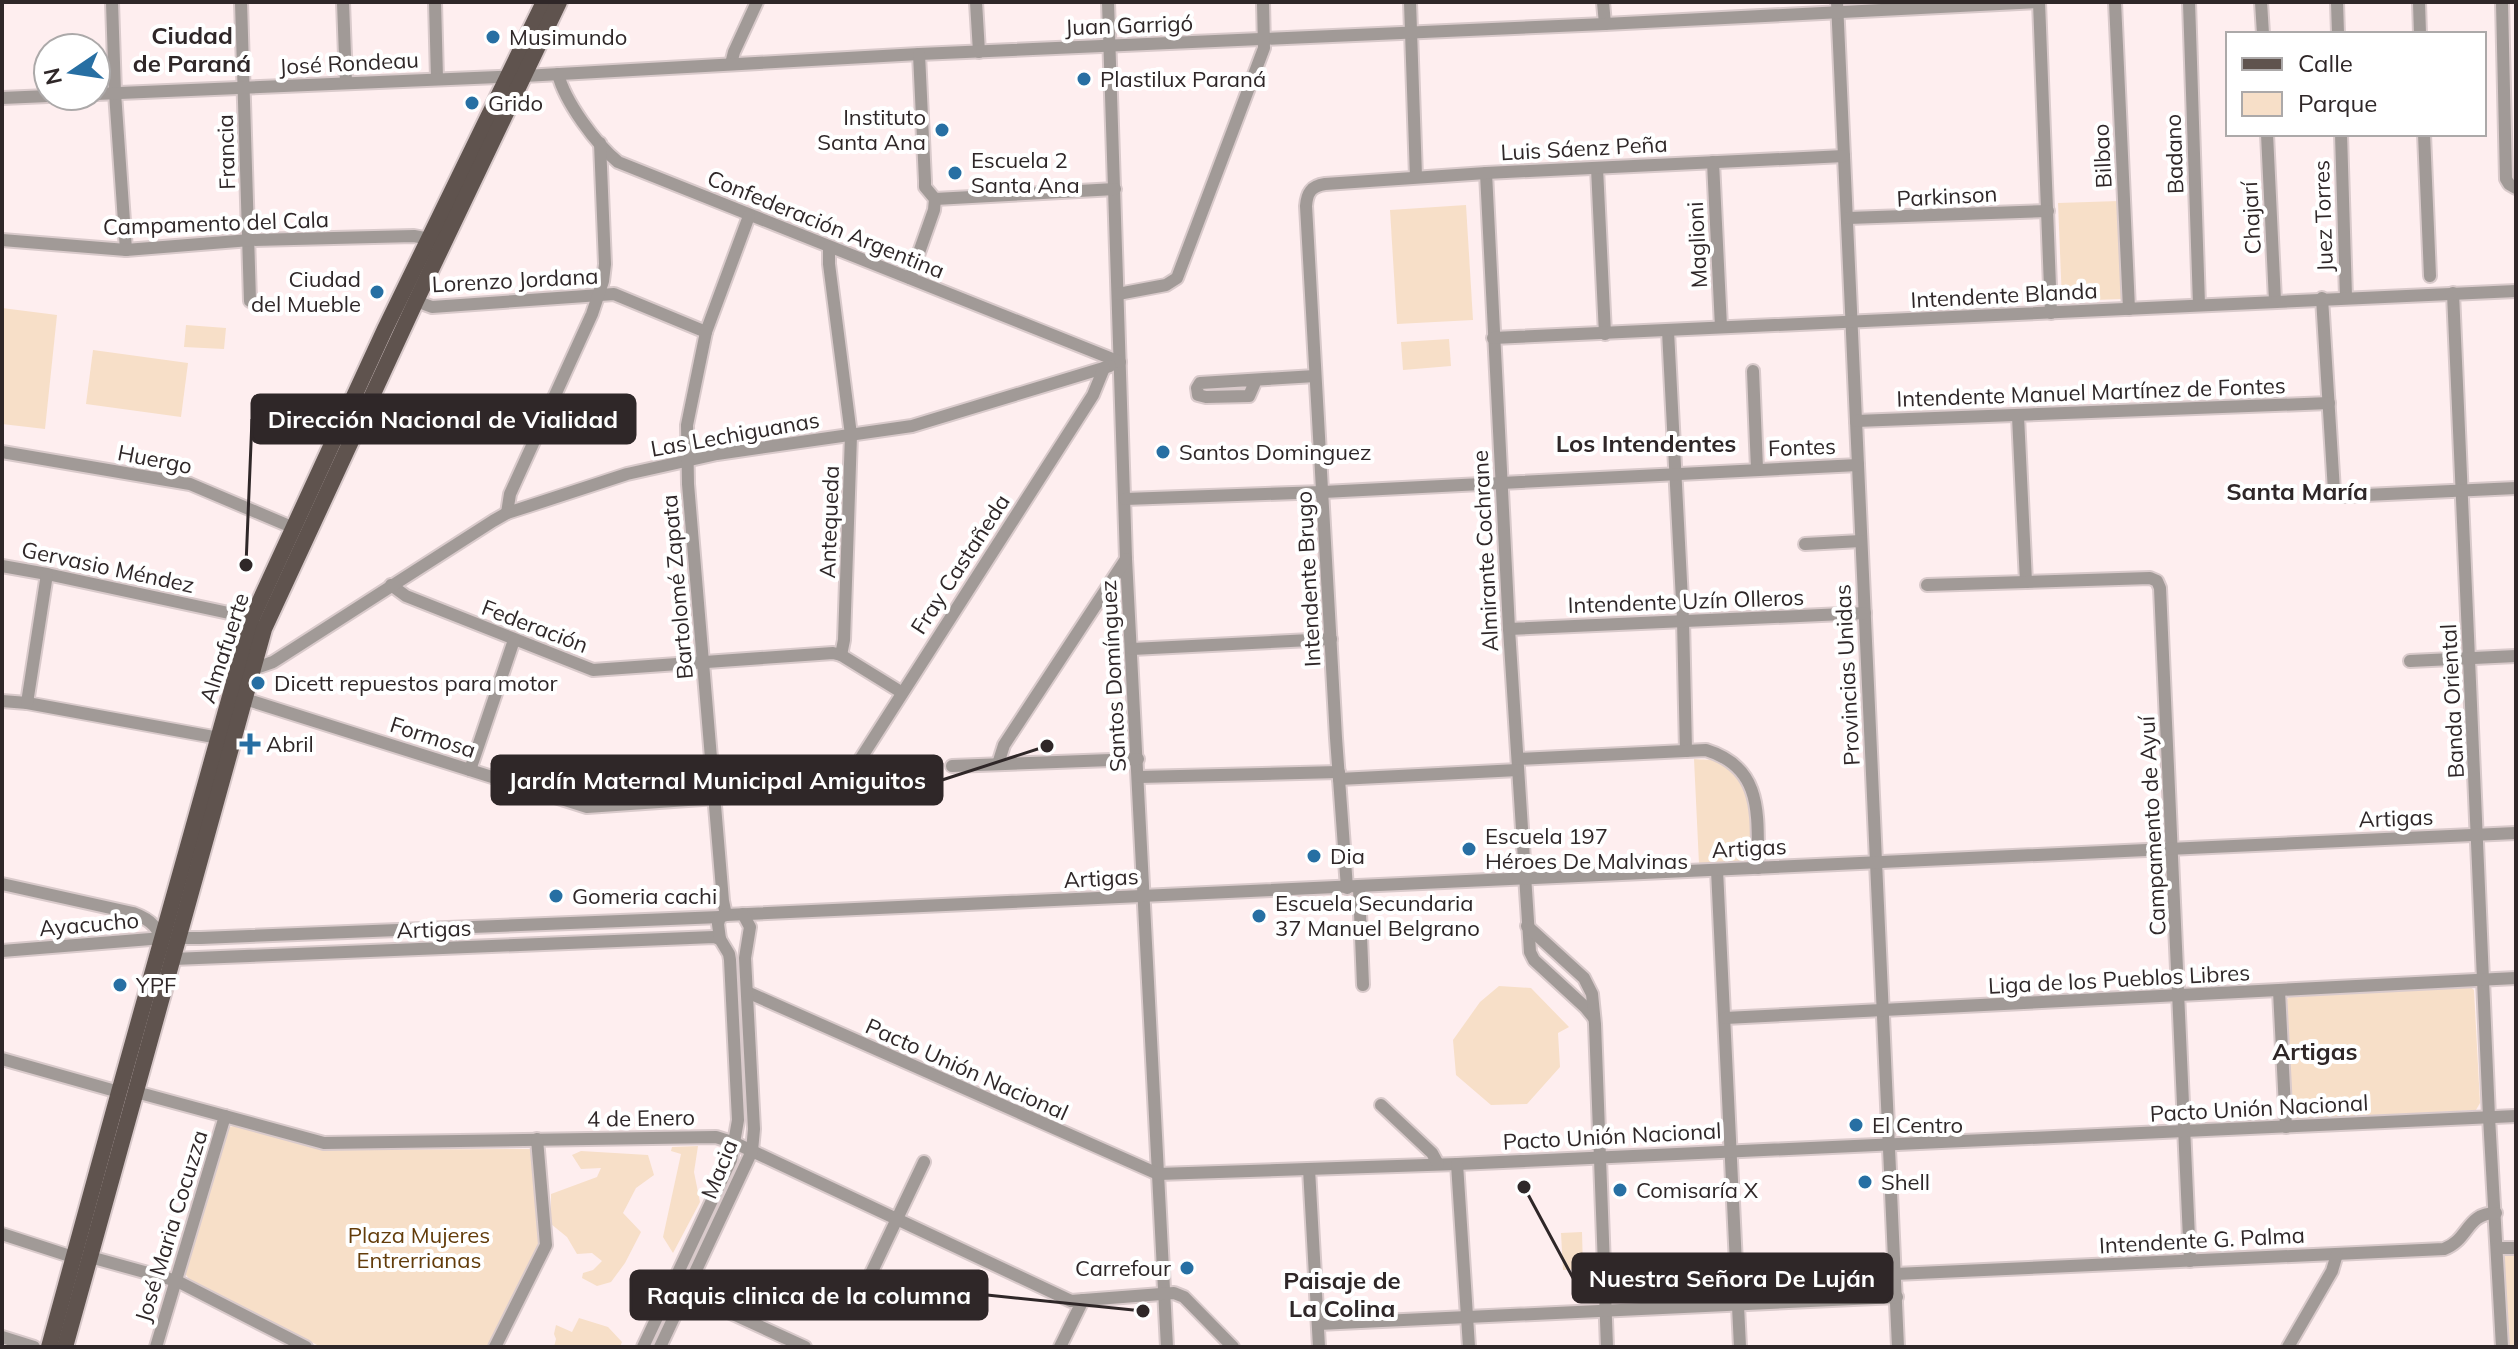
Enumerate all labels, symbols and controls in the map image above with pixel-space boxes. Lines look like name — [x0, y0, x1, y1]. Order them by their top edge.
street label: Juan Garrigó — [1065, 9, 1193, 41]
district label: Ciudad de Paraná — [133, 20, 251, 78]
place label: Musimundo — [509, 23, 627, 51]
marker: Musimundo — [484, 28, 502, 46]
north arrow — [32, 32, 112, 112]
legend — [2226, 32, 2486, 136]
street label: José Rondeau — [278, 45, 420, 81]
text: Calle — [2298, 48, 2353, 78]
text: N — [37, 65, 68, 88]
place label: Plastilux Paraná — [1100, 65, 1266, 93]
marker: Plastilux Paraná — [1075, 70, 1093, 88]
text: Parque — [2298, 88, 2377, 118]
place label: Grido — [488, 89, 543, 117]
marker: Grido — [463, 94, 481, 112]
place label: Instituto Santa Ana — [817, 103, 926, 156]
street label: Francia — [211, 114, 241, 190]
street label: Badano — [2159, 114, 2189, 194]
marker: Instituto Santa Ana — [933, 121, 951, 139]
street label: Bilbao — [2086, 123, 2118, 189]
street label: Luis Sáenz Peña — [1500, 130, 1668, 166]
place label: Escuela 2 Santa Ana — [971, 146, 1080, 199]
street label: Juez Torres — [2307, 160, 2339, 272]
street label: Confederación Argentina — [703, 164, 949, 284]
marker: Escuela 2 Santa Ana — [946, 164, 964, 182]
street label: Parkinson — [1896, 179, 1998, 213]
street label: Chajarí — [2235, 179, 2267, 255]
street label: Maglioni — [1681, 201, 1713, 289]
street label: Campamento del Cala — [103, 205, 329, 241]
street label: Lorenzo Jordana — [431, 262, 599, 298]
place label: Ciudad del Mueble — [251, 265, 361, 318]
street label: Intendente Blanda — [1910, 276, 2098, 314]
marker: Ciudad del Mueble — [368, 283, 386, 301]
street label: Intendente Manuel Martínez de Fontes — [1896, 371, 2286, 413]
callout: Dirección Nacional de Vialidad — [252, 395, 635, 443]
text: Dirección Nacional de Vialidad — [268, 404, 618, 434]
street label: Las Lechiguanas — [648, 405, 822, 463]
district label: Los Intendentes — [1556, 428, 1736, 458]
street label: Fontes — [1768, 432, 1836, 462]
street label: Huergo — [115, 438, 195, 480]
place label: Santos Dominguez — [1179, 438, 1371, 466]
marker: Santos Dominguez — [1154, 443, 1172, 461]
street label: Almirante Cochrane — [1466, 450, 1504, 652]
street label: Antequeda — [813, 465, 845, 579]
district label: Santa María — [2226, 476, 2368, 506]
street label: Fray Castañeda — [904, 489, 1016, 639]
street label: Intendente Brugo — [1289, 490, 1327, 668]
street label: Bartolomé Zapata — [655, 494, 699, 680]
street label: Gervasio Méndez — [19, 535, 197, 599]
street label: Santos Domínguez — [1094, 579, 1132, 773]
street label: Intendente Uzín Olleros — [1567, 583, 1805, 619]
street label: Provincias Unidas — [1828, 584, 1866, 766]
street label: Almafuerte — [193, 589, 255, 707]
street label: Federación — [478, 593, 592, 659]
street label: Banda Oriental — [2434, 623, 2470, 779]
place label: Dicett repuestos para motor — [274, 669, 558, 697]
marker: Dicett repuestos para motor — [249, 674, 267, 692]
street label: Formosa — [387, 710, 479, 764]
street label: Campamento de Ayuí — [2132, 714, 2172, 936]
place label: Abril — [266, 730, 314, 758]
marker: Abril — [241, 735, 259, 753]
callout: Jardín Maternal Municipal Amiguitos — [492, 756, 942, 804]
text: Jardín Maternal Municipal Amiguitos — [508, 765, 926, 795]
street label: Artigas — [2358, 803, 2434, 833]
place label: Escuela 197 Héroes De Malvinas — [1485, 822, 1688, 875]
street label: Artigas — [1711, 832, 1787, 864]
marker: Escuela 197 Héroes De Malvinas — [1460, 840, 1478, 858]
place label: Dia — [1330, 842, 1365, 870]
marker: Dia — [1305, 847, 1323, 865]
street label: Artigas — [1063, 862, 1139, 894]
place label: Gomeria cachi — [572, 882, 717, 910]
marker: Gomeria cachi — [547, 887, 565, 905]
place label: Escuela Secundaria 37 Manuel Belgrano — [1275, 889, 1480, 942]
street label: Ayacucho — [38, 906, 140, 942]
marker: Escuela Secundaria 37 Manuel Belgrano — [1250, 907, 1268, 925]
street label: Artigas — [396, 914, 472, 944]
street label: Liga de los Pueblos Libres — [1987, 958, 2251, 1000]
place label: YPF — [135, 971, 176, 999]
marker: YPF — [111, 976, 129, 994]
street label: Pacto Unión Nacional — [861, 1012, 1073, 1126]
district label: Artigas — [2272, 1036, 2358, 1066]
street label: Pacto Unión Nacional — [2149, 1088, 2369, 1128]
street label: 4 de Enero — [587, 1103, 695, 1133]
place label: El Centro — [1872, 1111, 1963, 1139]
street label: Pacto Unión Nacional — [1502, 1116, 1722, 1156]
marker: El Centro — [1847, 1116, 1865, 1134]
street label: José Maria Cocuzza — [129, 1127, 213, 1325]
street label: Macia — [695, 1135, 743, 1203]
place label: Shell — [1881, 1168, 1930, 1196]
marker: Shell — [1856, 1173, 1874, 1191]
place label: Comisaría X — [1636, 1176, 1759, 1204]
marker: Comisaría X — [1611, 1181, 1629, 1199]
park label: Plaza Mujeres Entrerrianas — [348, 1221, 490, 1274]
street label: Intendente G. Palma — [2098, 1221, 2306, 1259]
place label: Carrefour — [1075, 1254, 1171, 1282]
callout: Nuestra Señora De Luján — [1573, 1254, 1892, 1302]
marker: Carrefour — [1178, 1259, 1196, 1277]
text: Nuestra Señora De Luján — [1589, 1263, 1875, 1293]
district label: Paisaje de La Colina — [1283, 1265, 1401, 1323]
callout: Raquis clinica de la columna — [631, 1271, 987, 1319]
text: Raquis clinica de la columna — [647, 1280, 971, 1310]

